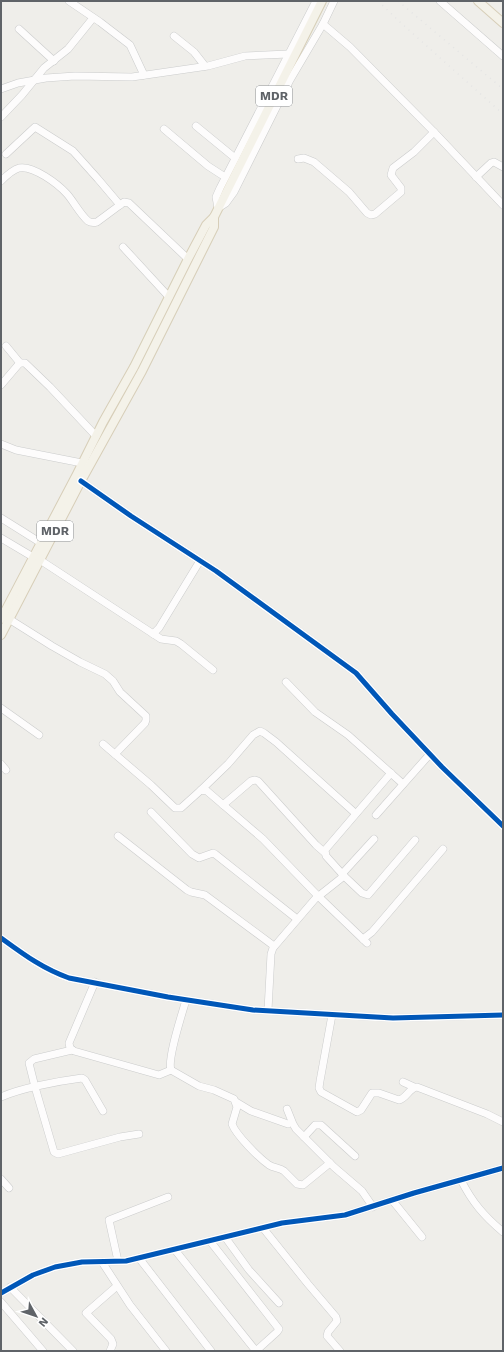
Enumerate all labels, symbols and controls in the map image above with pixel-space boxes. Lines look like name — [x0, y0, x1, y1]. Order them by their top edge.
road number: MDR — [256, 86, 292, 106]
road number: MDR — [37, 521, 73, 541]
north arrow — [16, 1296, 56, 1336]
text: N — [36, 1315, 51, 1329]

